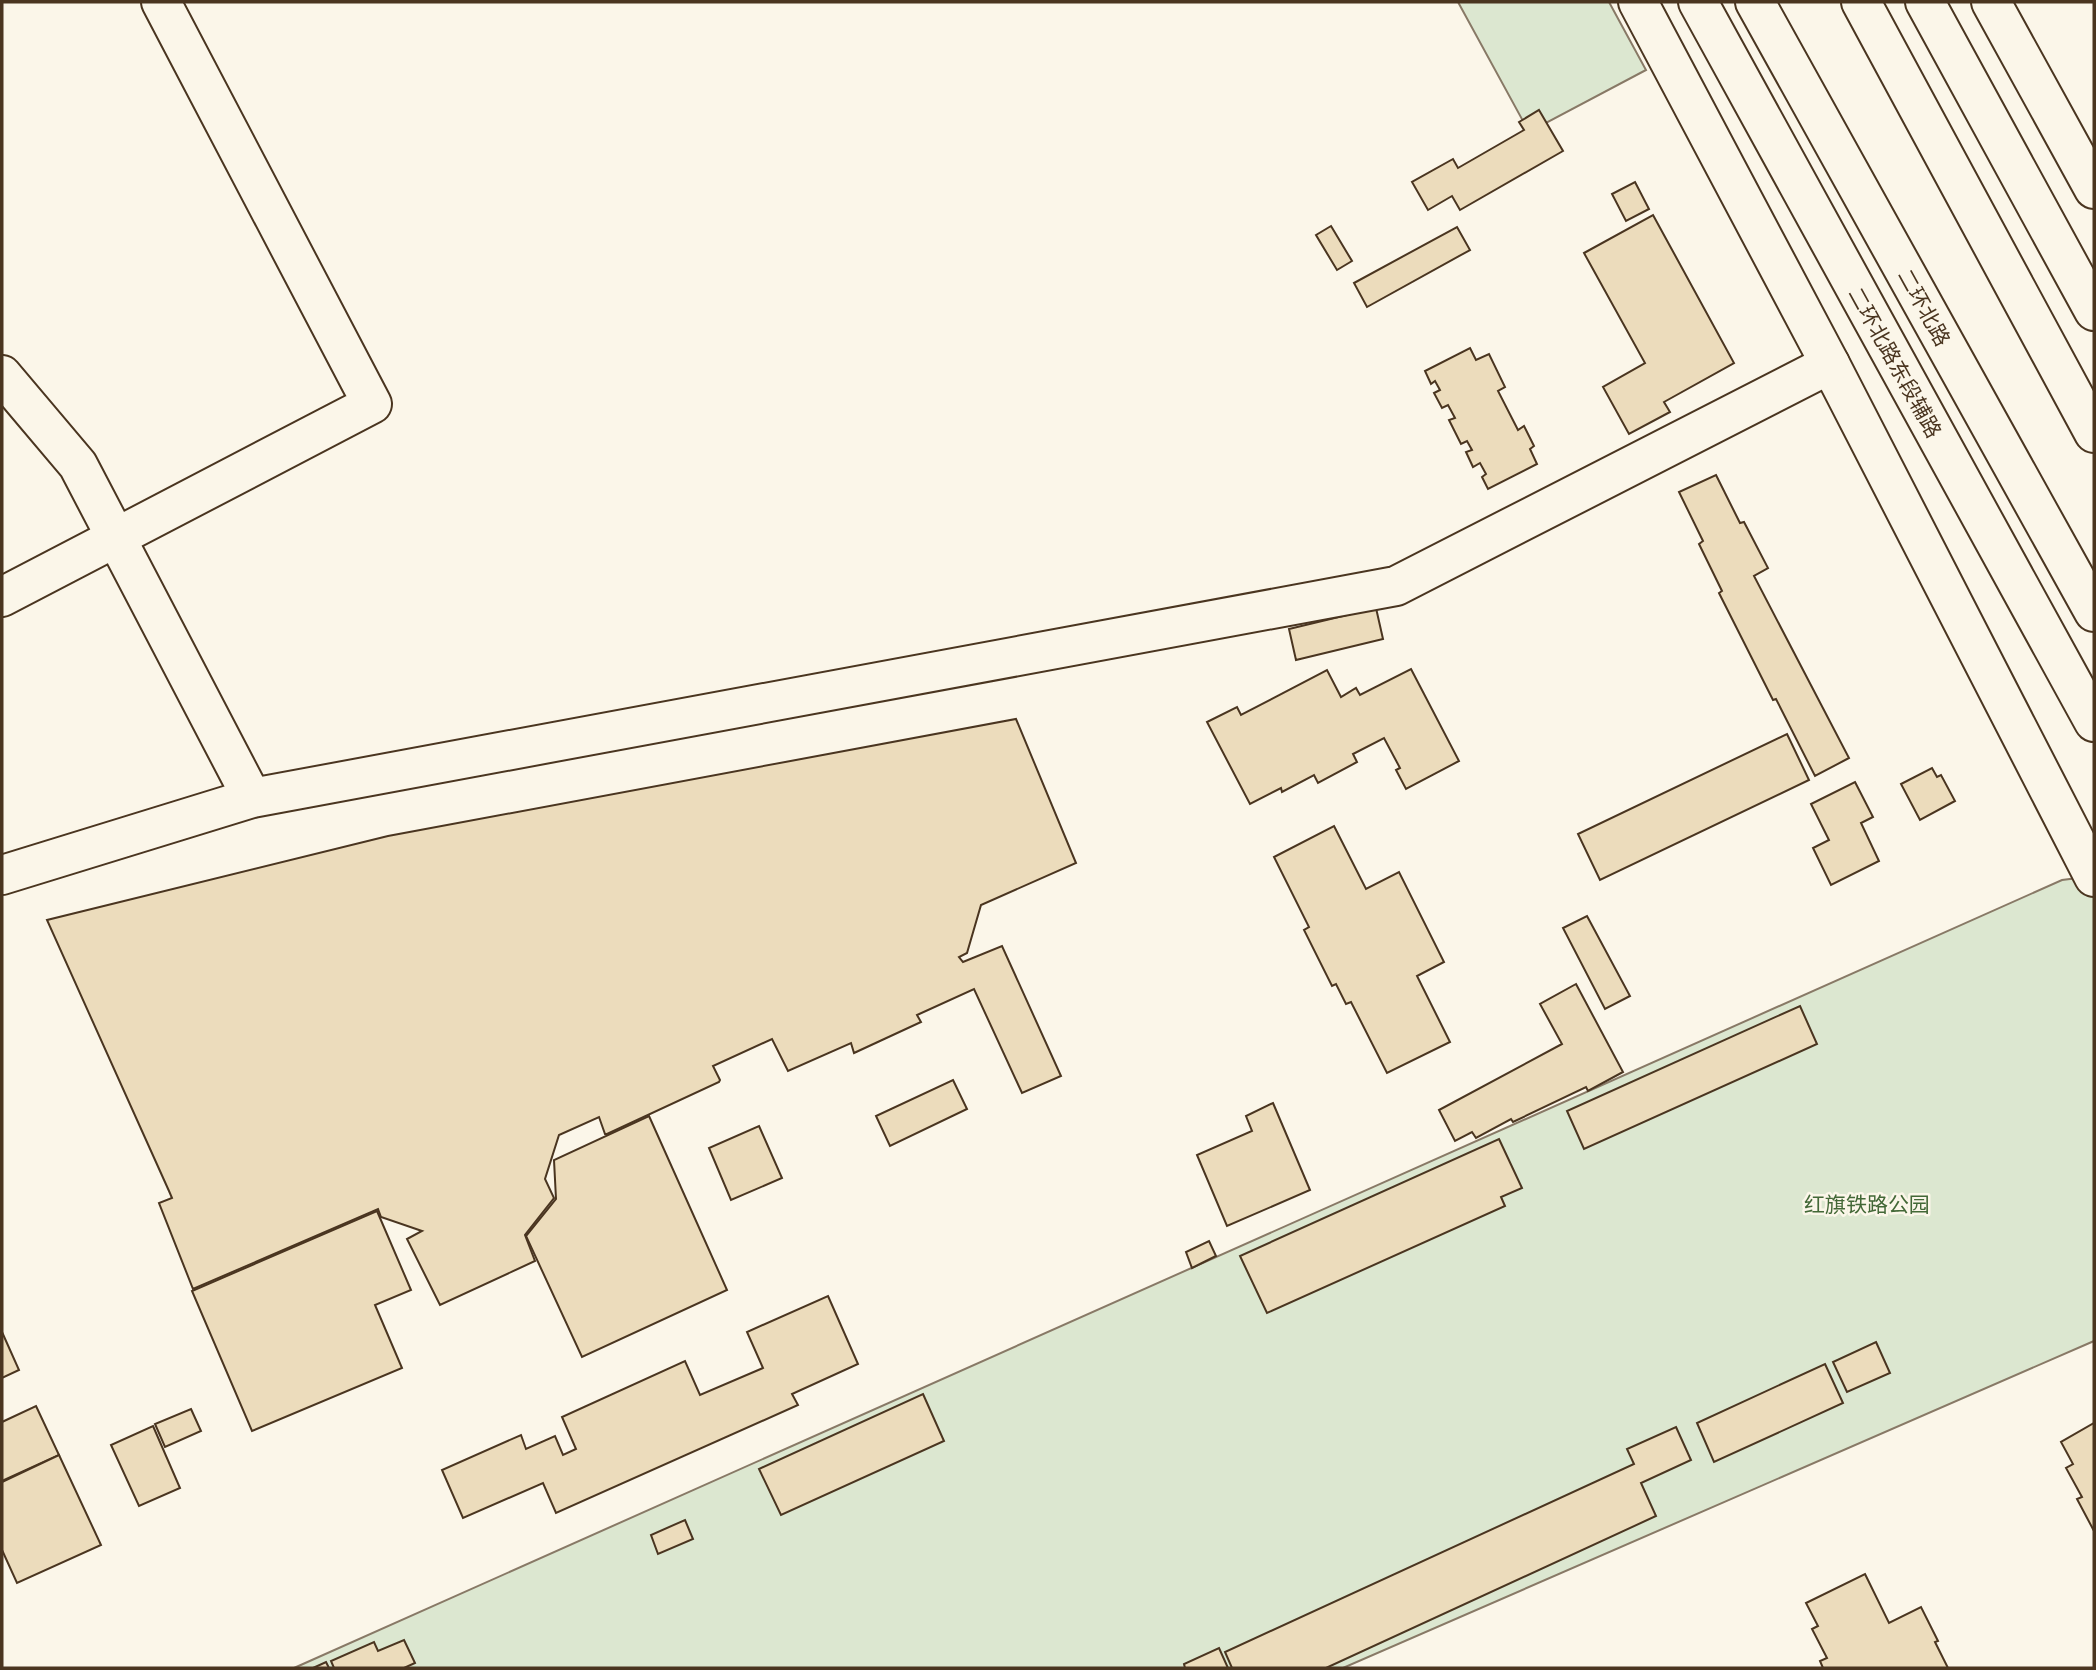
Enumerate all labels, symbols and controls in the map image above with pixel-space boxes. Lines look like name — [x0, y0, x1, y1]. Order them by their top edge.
street label: 二环北路 — [1894, 264, 1956, 350]
street label: 二环北路东段辅路 — [1844, 282, 1948, 442]
park label: 红旗铁路公园 — [1804, 1191, 1930, 1216]

